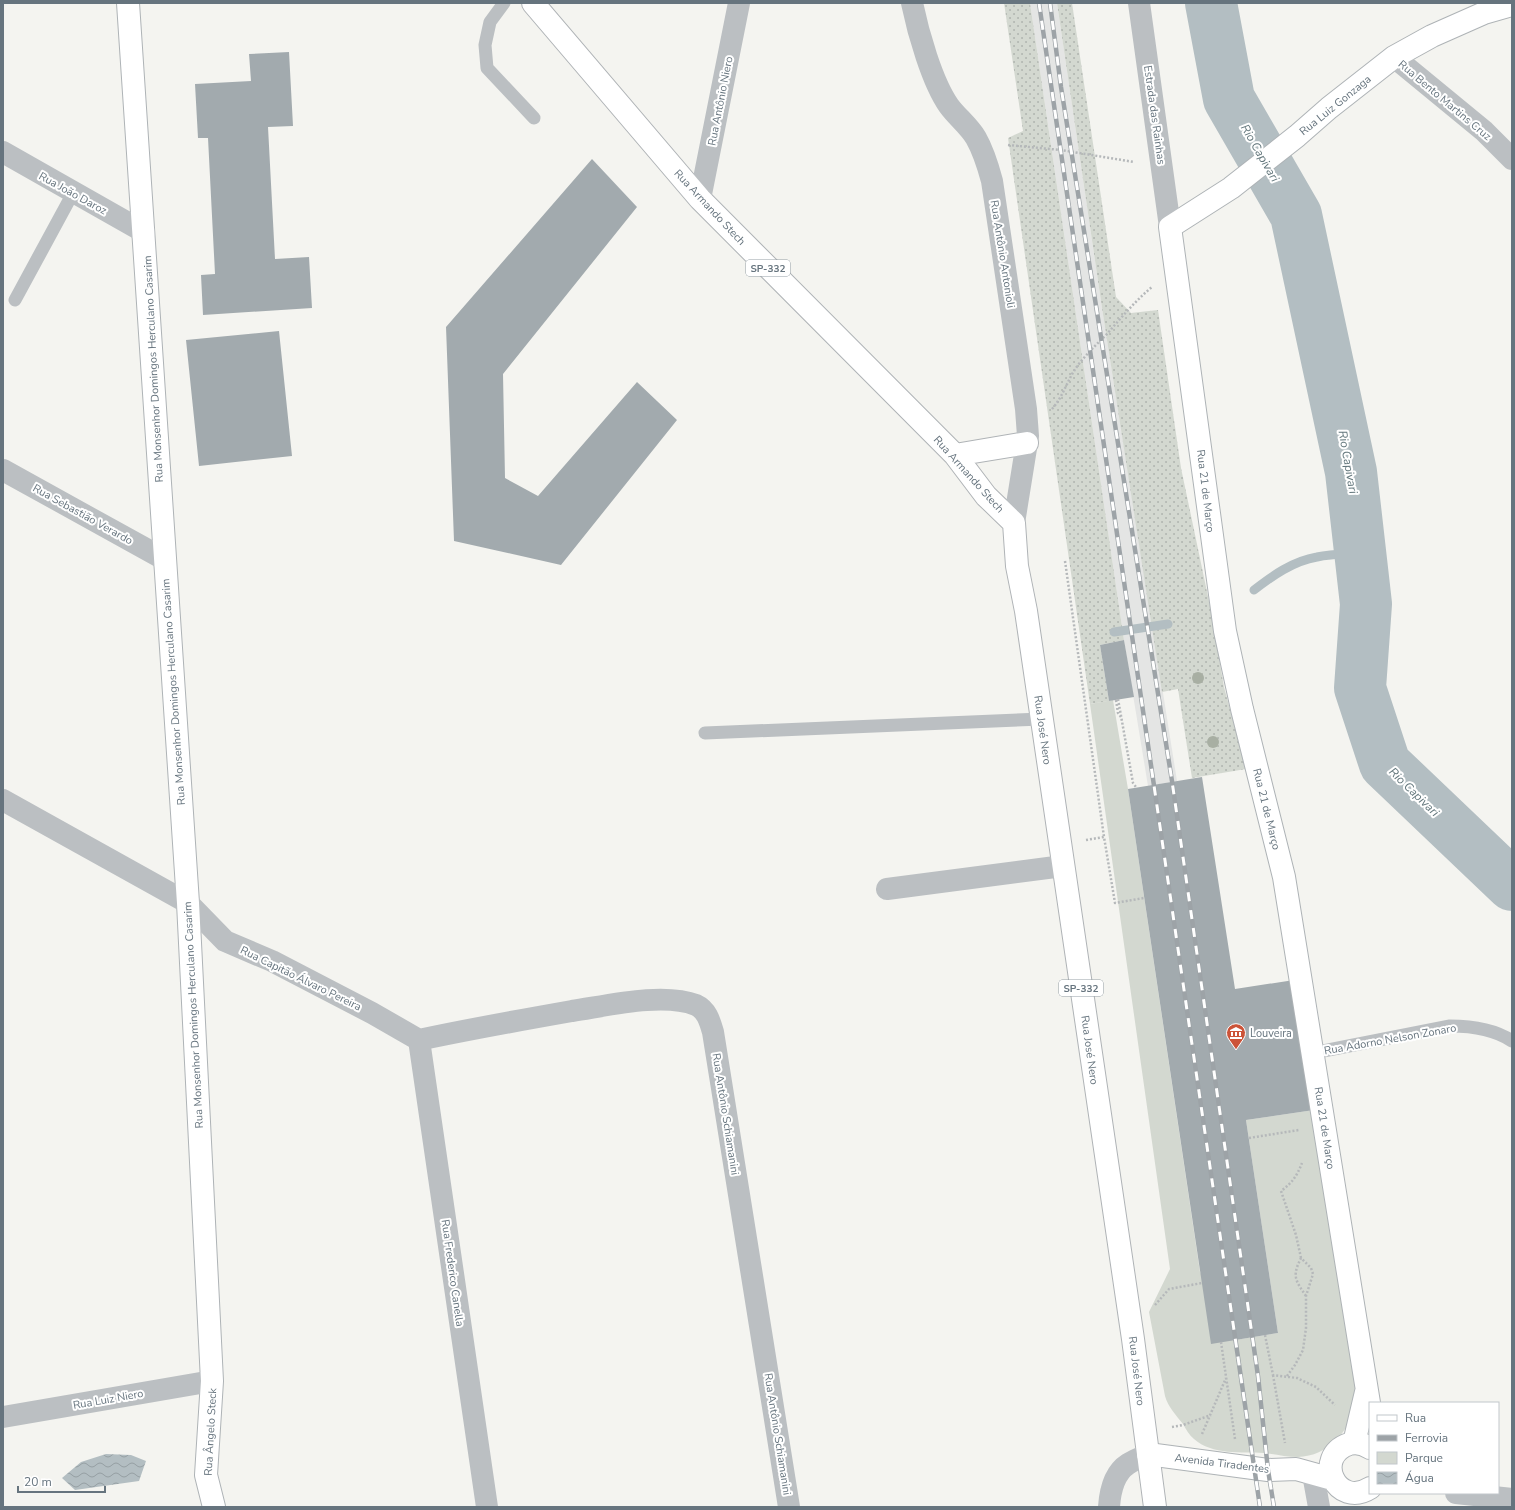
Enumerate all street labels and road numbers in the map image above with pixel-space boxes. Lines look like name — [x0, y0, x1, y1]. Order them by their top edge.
street label: Rua Antônio Niero — [704, 55, 737, 147]
street label: Rua Bento Martins Cruz — [1395, 57, 1494, 144]
street label: Estrada das Rainhas — [1140, 65, 1169, 166]
street label: Rua Luiz Gonzaga — [1296, 72, 1374, 139]
street label: Rua Armando Stech — [670, 166, 749, 249]
street label: Rua João Daroz — [36, 169, 109, 218]
street label: Rua Antônio Antonioli — [987, 199, 1018, 309]
street label: Rua Monsenhor Domingos Herculano Casarim — [140, 255, 167, 483]
road number: SP-332 — [746, 260, 790, 276]
street label: Rua Armando Stech — [930, 433, 1007, 516]
street label: Rua 21 de Março — [1193, 449, 1218, 533]
street label: Rua Sebastião Verardo — [30, 481, 136, 548]
street label: Rua Monsenhor Domingos Herculano Casarim — [158, 578, 189, 806]
street label: Rua José Nero — [1030, 694, 1055, 766]
street label: Rua 21 de Março — [1249, 767, 1284, 851]
street label: Rua Monsenhor Domingos Herculano Casarim — [180, 901, 207, 1129]
street label: Rua Capitão Álvaro Pereira — [238, 942, 364, 1014]
road number: SP-332 — [1059, 980, 1103, 996]
street label: Rua José Nero — [1077, 1014, 1102, 1086]
street label: Rua Adorno Nelson Zonaro — [1323, 1020, 1457, 1059]
street label: Rua Antônio Schiamanini — [708, 1052, 743, 1176]
street label: Rua 21 de Março — [1311, 1086, 1338, 1170]
street label: Rua Frederico Canella — [438, 1219, 467, 1328]
street label: Rua José Nero — [1125, 1336, 1148, 1407]
street label: Rua Antônio Schiamanini — [760, 1372, 795, 1496]
street label: Rua Luiz Niero — [72, 1386, 144, 1413]
street label: Rua Ângelo Steck — [200, 1387, 220, 1476]
street label: Avenida Tiradentes — [1174, 1450, 1270, 1477]

